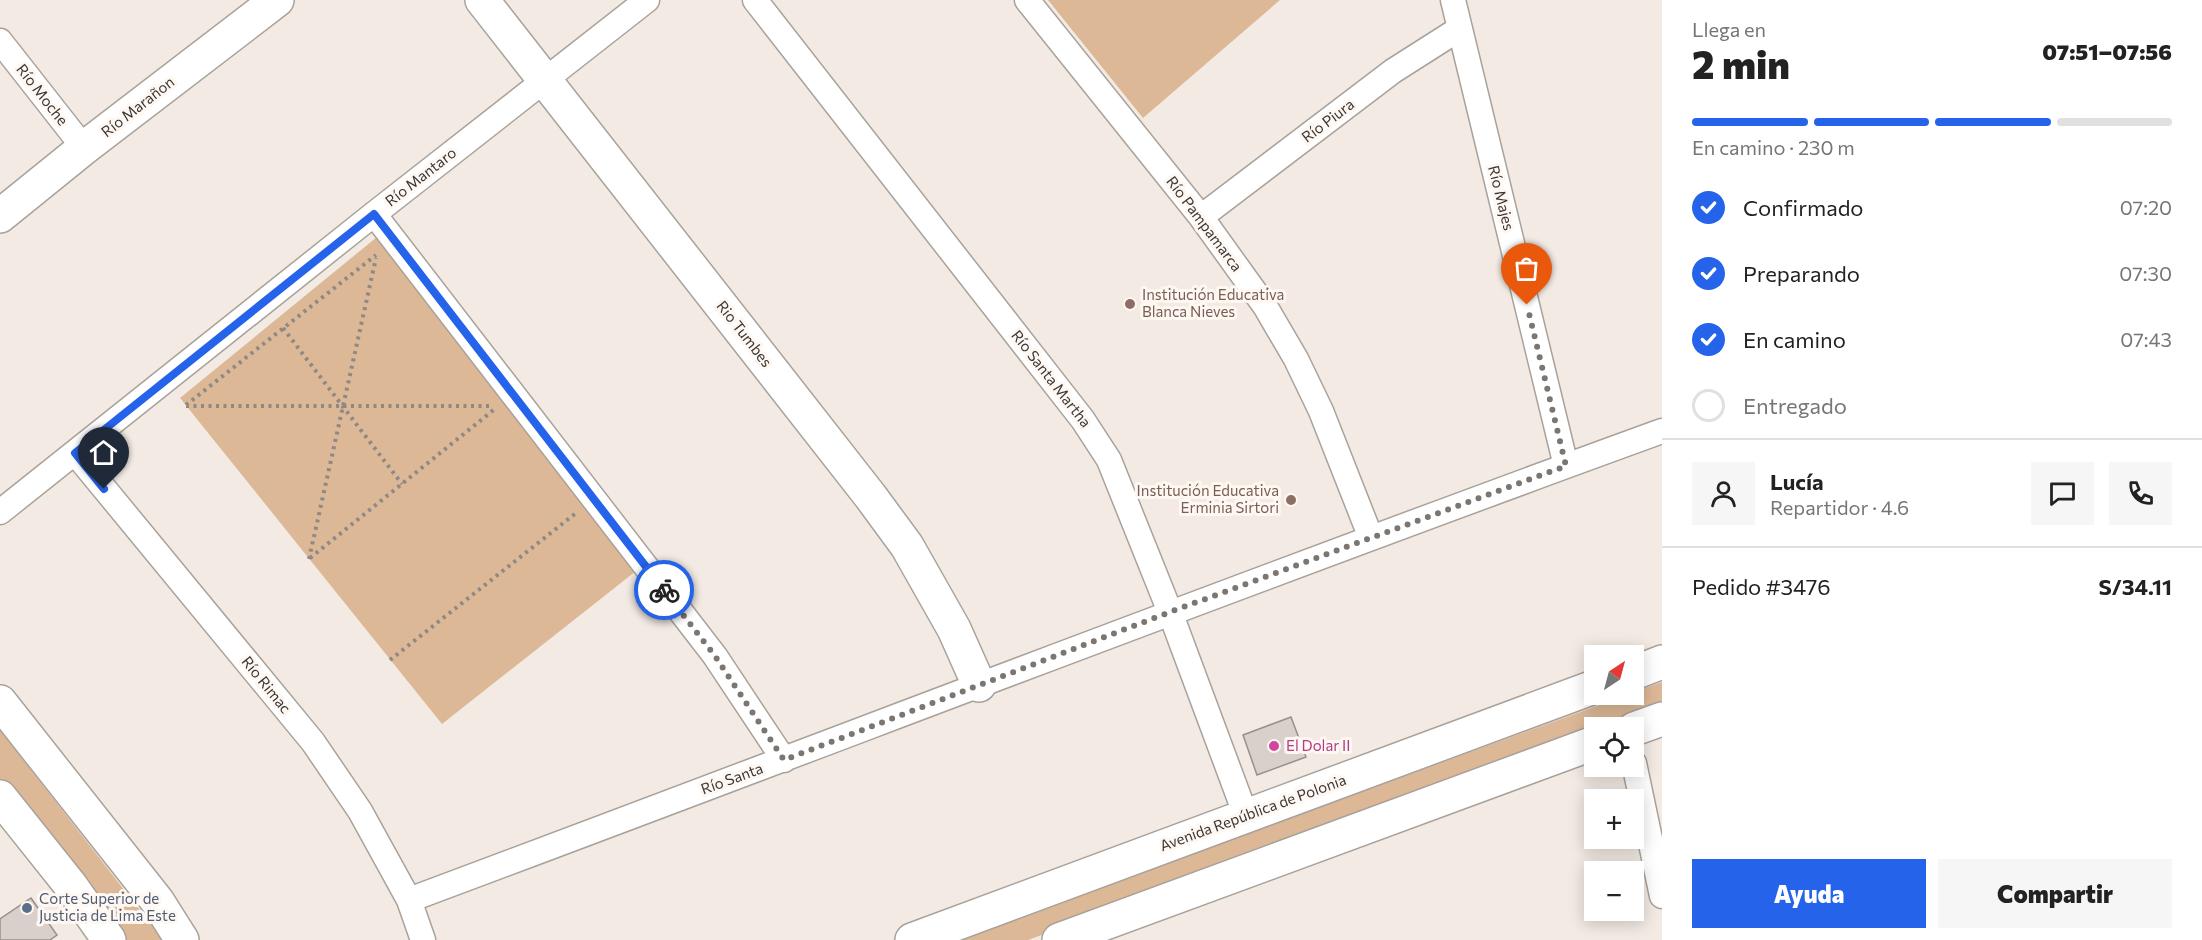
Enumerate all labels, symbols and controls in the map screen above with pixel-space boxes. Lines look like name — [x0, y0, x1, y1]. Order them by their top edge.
text: Llega en — [1692, 17, 1766, 41]
text: 07:51–07:56 — [2042, 38, 2172, 65]
text: 2 min — [1692, 39, 1790, 87]
street label: Río Moche — [13, 60, 72, 129]
street label: Río Marañon — [97, 72, 177, 140]
street label: Río Piura — [1298, 95, 1357, 146]
text: En camino · 230 m — [1692, 135, 1855, 159]
street label: Río Mantaro — [381, 143, 459, 209]
street label: Río Majes — [1485, 163, 1519, 232]
street label: Río Pampamarca — [1163, 172, 1247, 275]
icon: check — [1692, 191, 1725, 224]
text: Confirmado — [1743, 194, 1864, 221]
text: 07:20 — [2120, 195, 2172, 219]
pin — [1501, 243, 1552, 305]
icon: bag — [1510, 252, 1543, 285]
icon: check — [1692, 257, 1725, 290]
text: Preparando — [1743, 260, 1860, 287]
text: 07:30 — [2119, 261, 2172, 285]
place label: Institución Educativa Blanca Nieves — [1142, 285, 1284, 320]
street label: Rio Tumbes — [713, 297, 776, 370]
marker: Institución Educativa Blanca Nieves — [1123, 297, 1137, 311]
icon: check — [1692, 323, 1725, 356]
street label: Río Santa Martha — [1008, 326, 1095, 431]
text: En camino — [1743, 326, 1846, 353]
text: 07:43 — [2120, 327, 2172, 351]
text: Entregado — [1743, 392, 1847, 419]
pin — [78, 427, 129, 489]
icon: home — [87, 436, 120, 469]
button: person — [1692, 462, 1755, 525]
button: chat — [2031, 462, 2094, 525]
button: phone — [2109, 462, 2172, 525]
text: Lucía — [1770, 468, 1824, 495]
place label: Institución Educativa Erminia Sirtori — [1137, 481, 1279, 516]
marker: Institución Educativa Erminia Sirtori — [1284, 493, 1298, 507]
text: Repartidor · 4.6 — [1770, 495, 1909, 519]
courier — [634, 560, 694, 620]
text: Pedido #3476 — [1692, 573, 1831, 600]
text: S/34.11 — [2098, 573, 2172, 600]
icon: bike — [648, 574, 681, 607]
north arrow — [1584, 645, 1644, 705]
map controls — [1584, 645, 1644, 921]
street label: Río Rimac — [238, 652, 295, 716]
button: locate — [1584, 717, 1644, 777]
place label: El Dolar II — [1286, 736, 1351, 754]
marker: El Dolar II — [1267, 739, 1281, 753]
street label: Río Santa — [698, 758, 765, 798]
street label: Avenida República de Polonia — [1157, 770, 1348, 854]
button: + — [1584, 789, 1644, 849]
button: Ayuda — [1692, 859, 1926, 928]
button: Compartir — [1938, 859, 2172, 928]
button: − — [1584, 861, 1644, 921]
place label: Corte Superior de Justicia de Lima Este — [39, 889, 176, 924]
marker: Corte Superior de Justicia de Lima Este — [20, 901, 34, 915]

